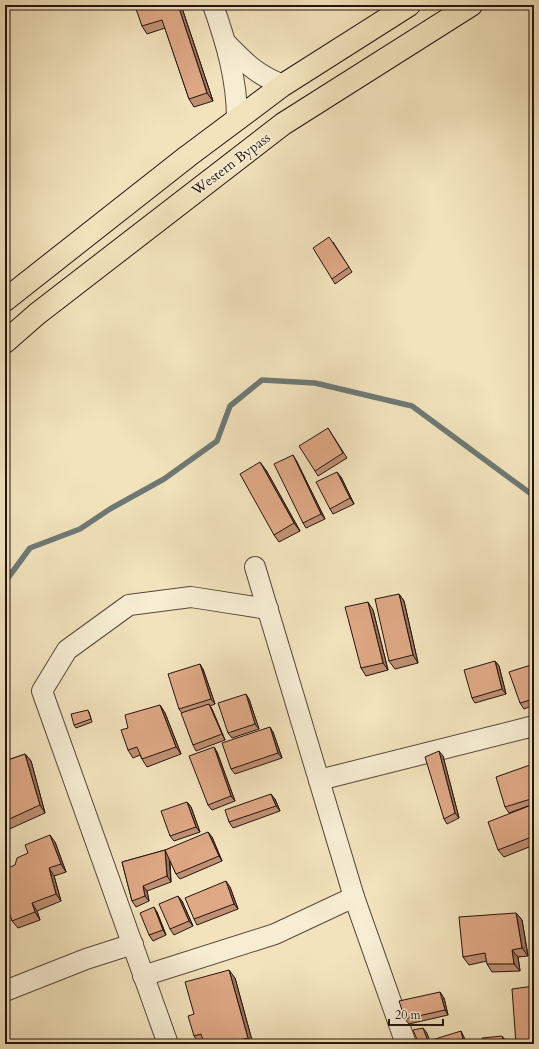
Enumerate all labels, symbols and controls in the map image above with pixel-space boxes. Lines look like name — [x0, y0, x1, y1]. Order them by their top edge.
street label: Western Bypass — [187, 128, 274, 200]
scale bar — [389, 1001, 443, 1027]
text: 20 m — [395, 1007, 422, 1023]

